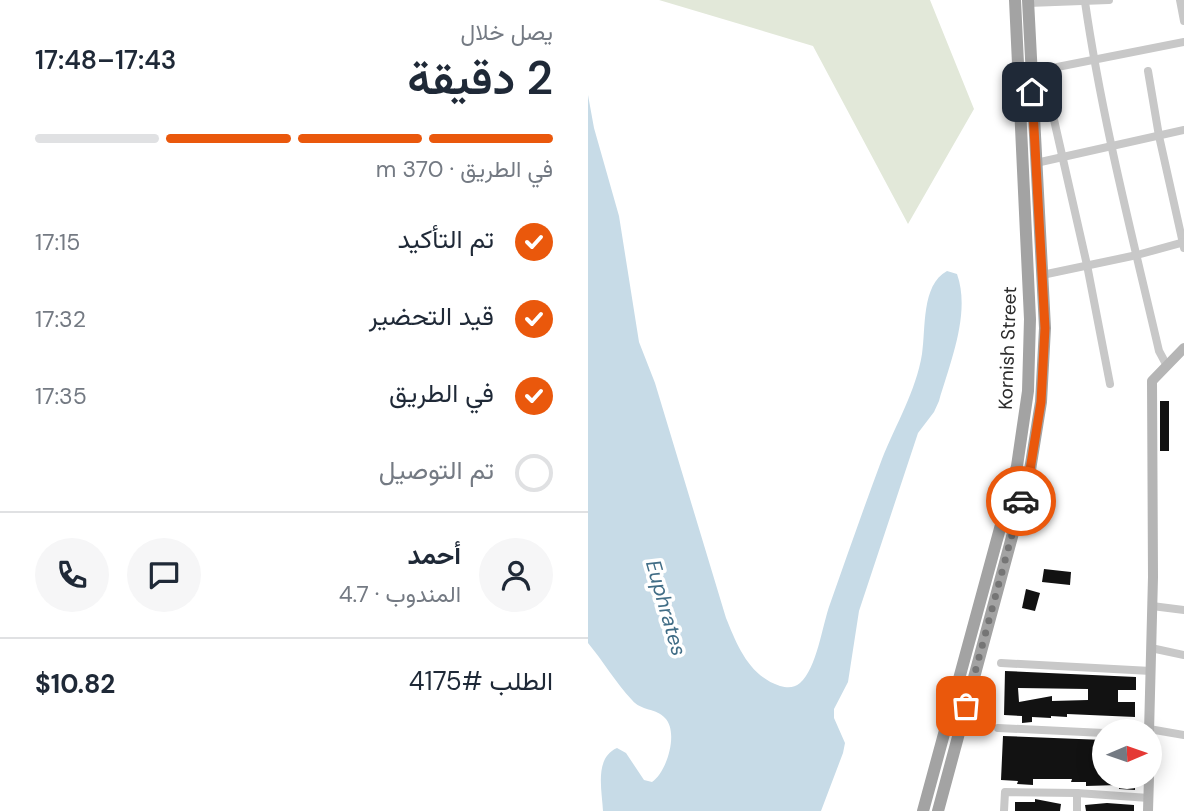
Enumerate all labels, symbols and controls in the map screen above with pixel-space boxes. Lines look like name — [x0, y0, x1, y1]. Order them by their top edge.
text: يصل خلال — [461, 17, 553, 47]
text: 17:43–17:48 — [35, 43, 176, 77]
text: 2 دقيقة — [407, 48, 553, 108]
pin — [1002, 62, 1062, 122]
icon: home — [1013, 73, 1051, 111]
text: في الطريق · 370 m — [376, 154, 553, 184]
text: تم التأكيد — [398, 222, 494, 256]
icon: check — [515, 223, 553, 261]
text: 17:15 — [35, 227, 80, 257]
street label: Kornish Street — [993, 286, 1022, 410]
text: قيد التحضير — [369, 299, 494, 333]
icon: check — [515, 300, 553, 338]
text: 17:32 — [35, 304, 86, 334]
text: في الطريق — [389, 376, 494, 410]
icon: check — [515, 377, 553, 415]
text: 17:35 — [35, 381, 87, 411]
text: تم التوصيل — [379, 453, 494, 487]
courier — [986, 466, 1056, 536]
icon: car — [1002, 482, 1040, 520]
button: phone — [35, 538, 109, 612]
button: chat — [127, 538, 201, 612]
text: أحمد — [408, 538, 461, 572]
button: person — [479, 538, 553, 612]
water label: Euphrates — [639, 557, 693, 659]
text: المندوب · 4.7 — [339, 579, 461, 609]
text: الطلب #4175 — [409, 664, 553, 698]
text: $10.82 — [35, 667, 115, 701]
pin — [936, 676, 996, 736]
icon: bag — [947, 687, 985, 725]
north arrow — [1092, 719, 1162, 789]
map controls — [1092, 719, 1162, 789]

